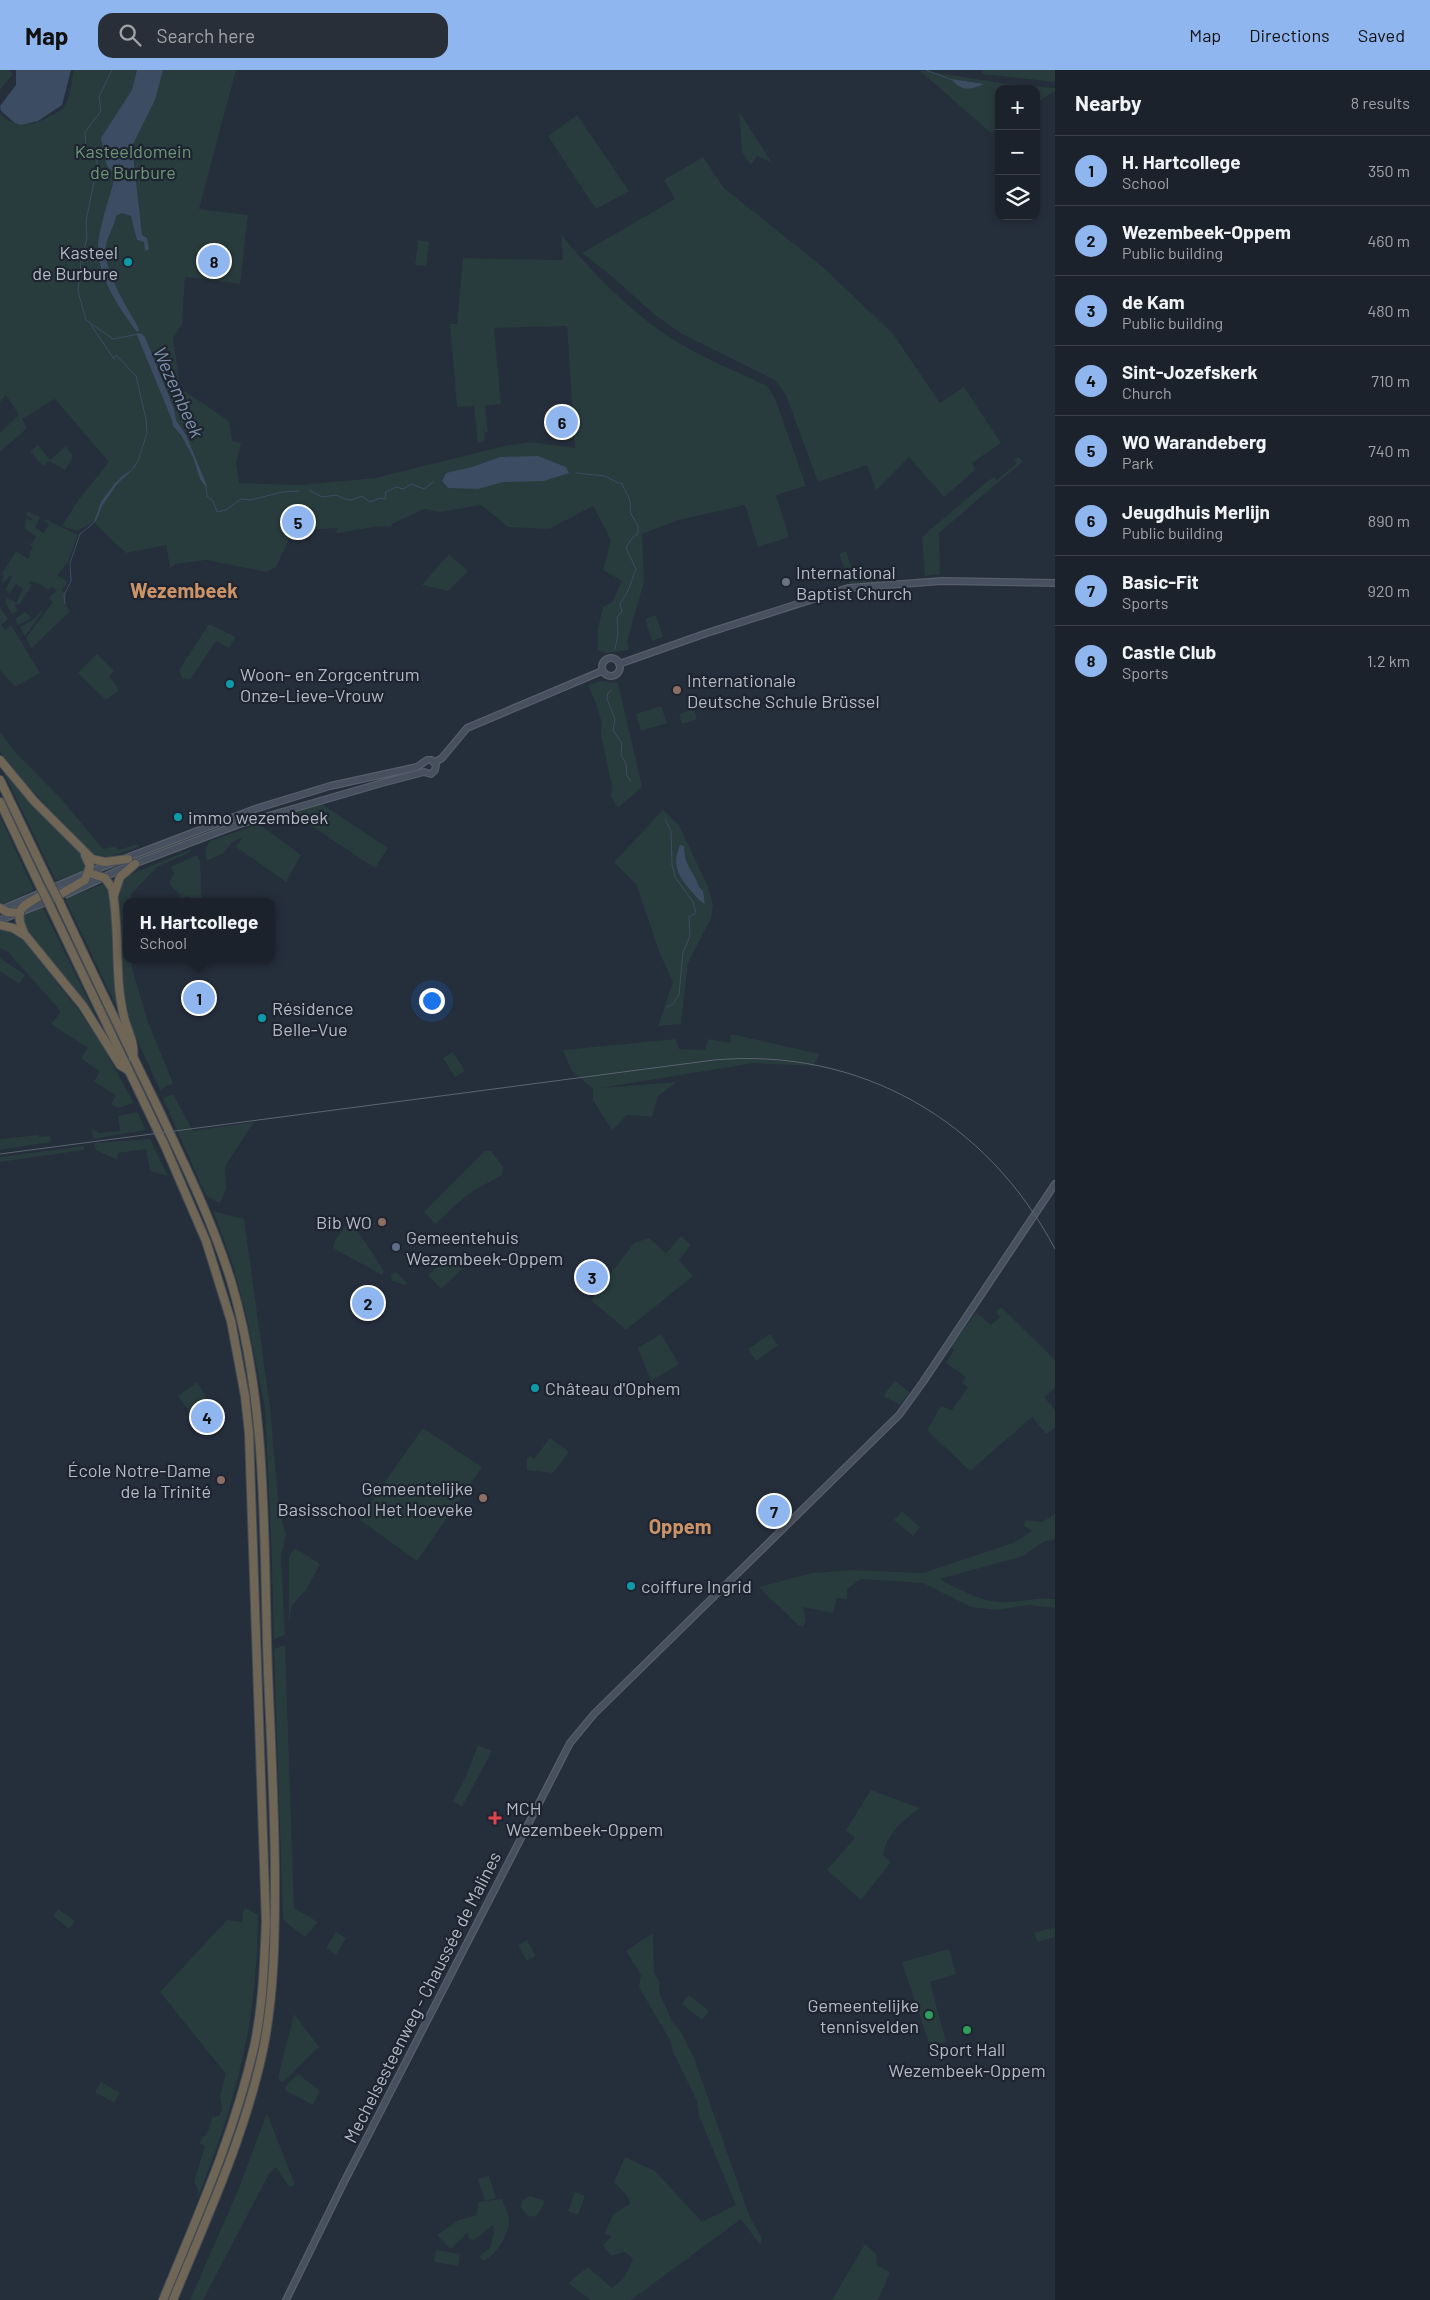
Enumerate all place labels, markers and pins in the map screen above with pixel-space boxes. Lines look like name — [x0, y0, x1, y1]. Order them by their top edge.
place label: Kasteel de Burbure — [32, 241, 118, 284]
pin: 8 — [198, 242, 230, 280]
marker: Kasteel de Burbure — [122, 256, 134, 268]
pin: 6 — [546, 403, 578, 441]
pin: 5 — [282, 503, 314, 541]
place label: International Baptist Church — [796, 561, 912, 604]
marker: International Baptist Church — [780, 576, 792, 588]
place label: Woon- en Zorgcentrum Onze-Lieve-Vrouw — [240, 663, 420, 706]
place label: Internationale Deutsche Schule Brüssel — [687, 669, 880, 712]
marker: Woon- en Zorgcentrum Onze-Lieve-Vrouw — [224, 678, 236, 690]
marker: Internationale Deutsche Schule Brüssel — [671, 684, 683, 696]
place label: immo wezembeek — [188, 806, 328, 828]
marker: immo wezembeek — [172, 811, 184, 823]
pin: 1 — [183, 979, 215, 1017]
place label: Résidence Belle-Vue — [272, 997, 354, 1040]
marker: Résidence Belle-Vue — [256, 1012, 268, 1024]
place label: Bib WO — [316, 1211, 372, 1233]
marker: Bib WO — [376, 1216, 388, 1228]
place label: Gemeentehuis Wezembeek-Oppem — [406, 1226, 563, 1269]
marker: Gemeentehuis Wezembeek-Oppem — [390, 1241, 402, 1253]
pin: 3 — [576, 1258, 608, 1296]
pin: 2 — [352, 1284, 384, 1322]
place label: Château d'Ophem — [545, 1377, 680, 1399]
marker: Château d'Ophem — [529, 1382, 541, 1394]
pin: 4 — [191, 1398, 223, 1436]
place label: École Notre-Dame de la Trinité — [68, 1459, 211, 1502]
marker: École Notre-Dame de la Trinité — [215, 1474, 227, 1486]
place label: Gemeentelijke Basisschool Het Hoeveke — [278, 1477, 473, 1520]
marker: Gemeentelijke Basisschool Het Hoeveke — [477, 1492, 489, 1504]
pin: 7 — [758, 1492, 790, 1530]
place label: coiffure Ingrid — [641, 1575, 752, 1597]
marker: coiffure Ingrid — [625, 1580, 637, 1592]
place label: MCH Wezembeek-Oppem — [506, 1797, 663, 1840]
marker: MCH Wezembeek-Oppem — [488, 1811, 502, 1825]
place label: Gemeentelijke tennisvelden — [807, 1994, 919, 2037]
marker: Gemeentelijke tennisvelden — [923, 2009, 935, 2021]
marker: Sport Hall Wezembeek-Oppem — [961, 2024, 973, 2036]
place label: Sport Hall Wezembeek-Oppem — [888, 2038, 1046, 2081]

